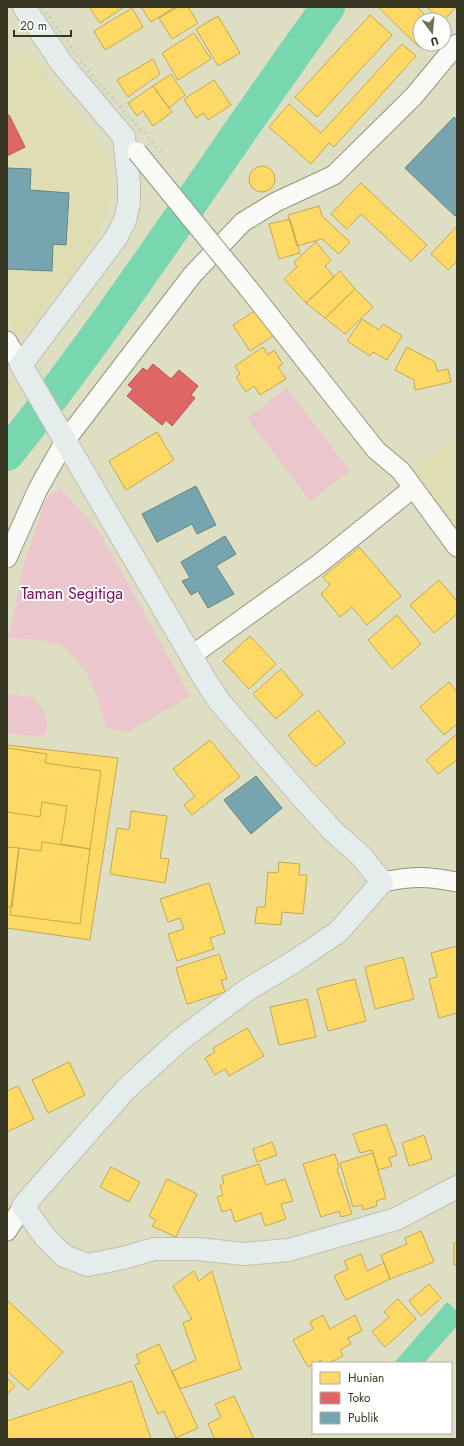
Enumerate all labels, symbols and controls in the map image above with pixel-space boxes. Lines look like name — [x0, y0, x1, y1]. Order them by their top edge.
scale bar — [14, 12, 71, 38]
north arrow — [412, 12, 452, 52]
text: 20 m — [20, 17, 47, 35]
text: U — [429, 33, 441, 50]
park label: Taman Segitiga — [21, 582, 123, 605]
legend — [312, 1362, 452, 1434]
text: Hunian — [348, 1369, 384, 1387]
text: Toko — [348, 1389, 371, 1407]
text: Publik — [348, 1409, 379, 1427]

